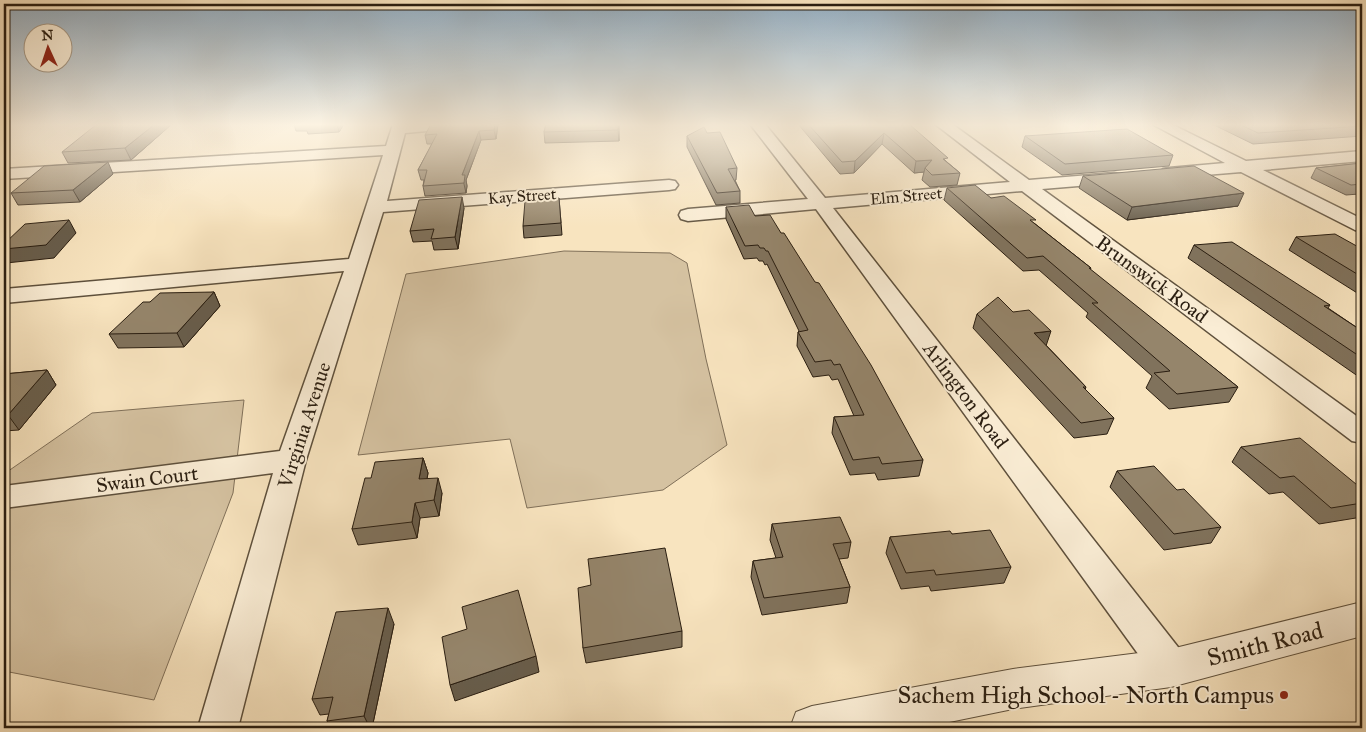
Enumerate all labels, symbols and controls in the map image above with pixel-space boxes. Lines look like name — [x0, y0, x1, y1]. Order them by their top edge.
north arrow — [22, 22, 72, 72]
text: N — [41, 27, 54, 44]
street label: Elm Street — [869, 183, 943, 209]
street label: Kay Street — [487, 184, 557, 208]
street label: Brunswick Road — [1091, 230, 1213, 328]
street label: Arlington Road — [917, 336, 1014, 454]
street label: Virginia Avenue — [272, 359, 337, 492]
street label: Swain Court — [95, 461, 199, 497]
street label: Smith Road — [1204, 615, 1326, 673]
place label: Sachem High School - North Campus — [898, 680, 1274, 710]
marker: Sachem High School - North Campus — [1278, 689, 1290, 701]

